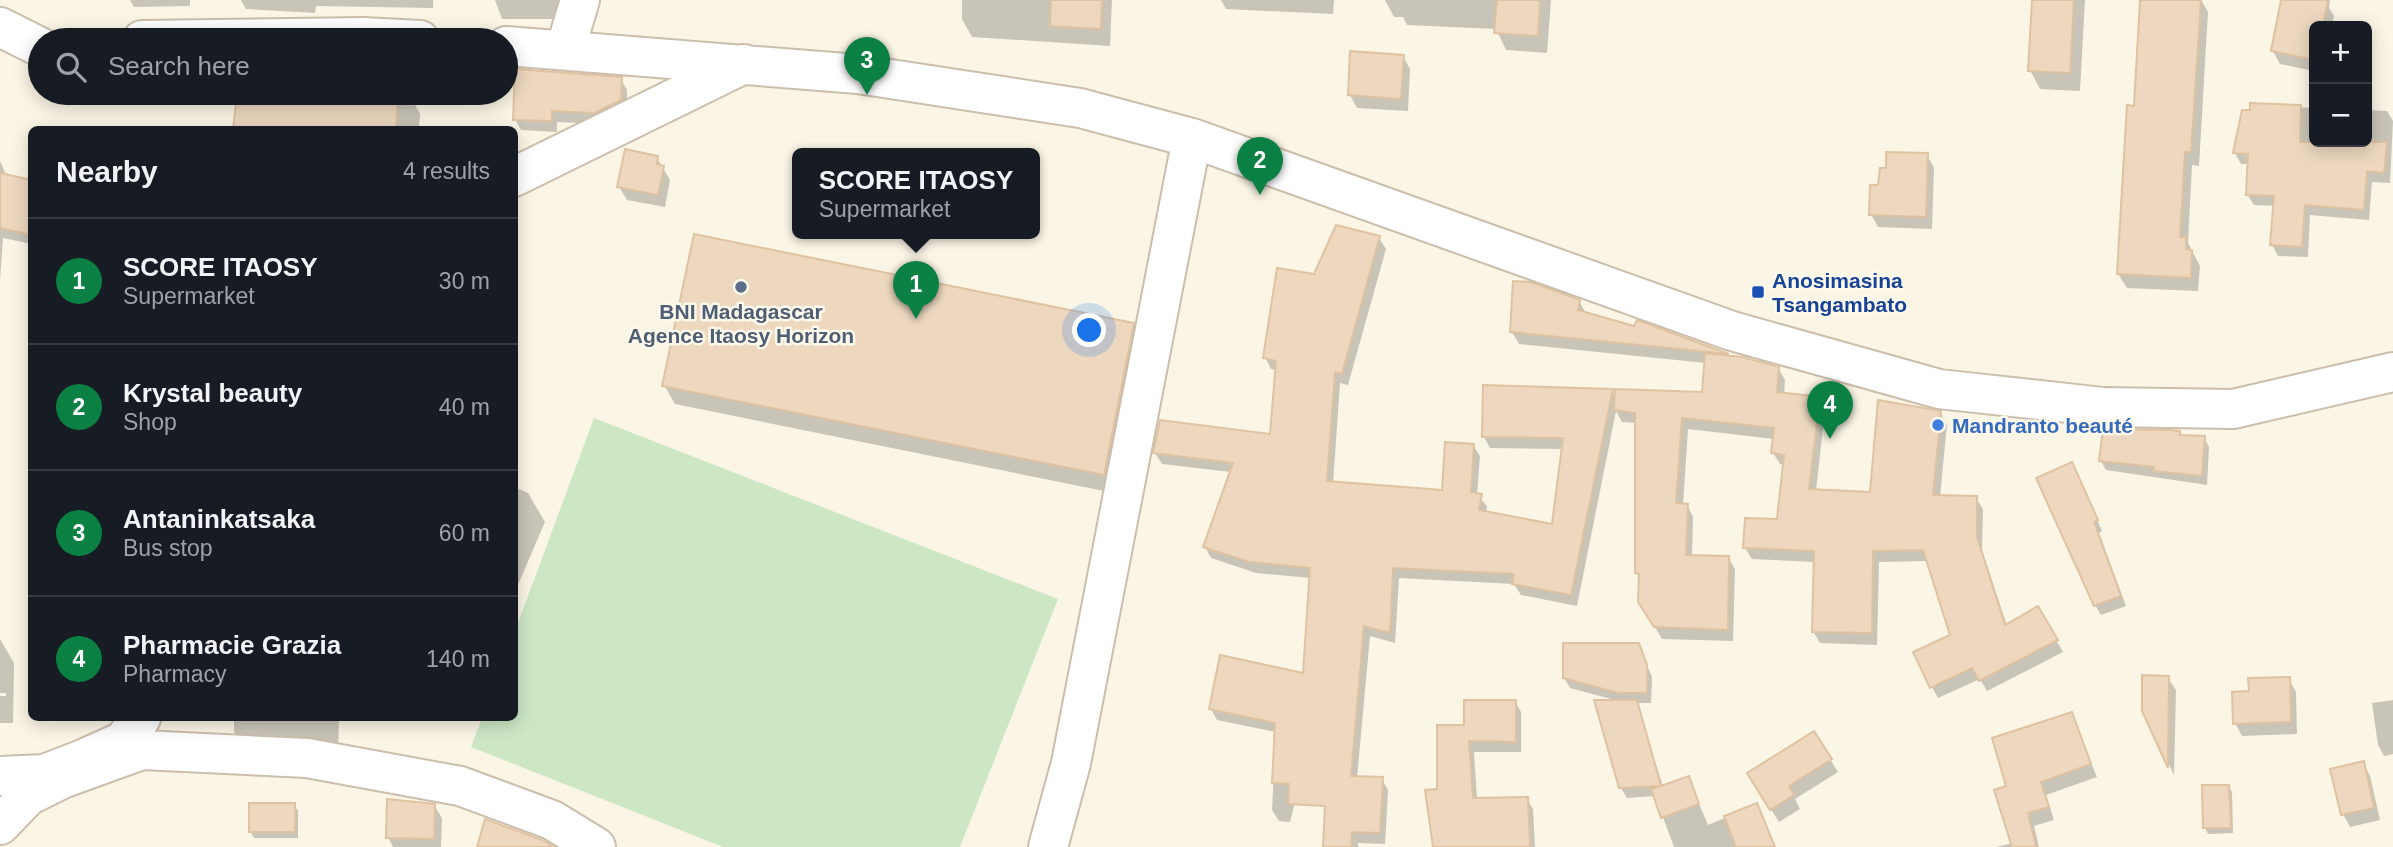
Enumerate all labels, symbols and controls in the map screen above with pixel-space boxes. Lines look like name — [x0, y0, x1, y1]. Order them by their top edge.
map controls — [2309, 21, 2372, 147]
button: + — [2309, 21, 2372, 84]
search box — [28, 28, 518, 105]
pin: 3 — [844, 37, 890, 95]
icon: search — [52, 48, 90, 86]
text: Search here — [108, 51, 250, 81]
button: − — [2309, 84, 2372, 147]
pin: 2 — [1237, 137, 1283, 195]
popup — [792, 148, 1040, 239]
text: Nearby — [56, 155, 158, 188]
text: 4 results — [403, 158, 490, 184]
text: SCORE ITAOSY — [819, 165, 1013, 195]
text: Supermarket — [819, 196, 950, 222]
text: SCORE ITAOSY — [123, 252, 318, 282]
pin: 1 — [893, 261, 939, 319]
text: 1 — [73, 268, 85, 294]
text: 30 m — [439, 268, 490, 294]
place label: Anosimasina Tsangambato — [1772, 269, 1907, 316]
marker: BNI Madagascar Agence Itaosy Horizon — [733, 279, 749, 295]
text: Supermarket — [123, 283, 255, 309]
marker: Anosimasina Tsangambato — [1750, 284, 1766, 300]
place label: BNI Madagascar Agence Itaosy Horizon — [628, 300, 854, 347]
your location — [1072, 313, 1106, 347]
text: Krystal beauty — [123, 378, 302, 408]
pin: 4 — [1807, 381, 1853, 439]
text: 2 — [73, 394, 85, 420]
text: 40 m — [439, 394, 490, 420]
text: Shop — [123, 409, 177, 435]
place label: Mandranto beauté — [1952, 414, 2133, 437]
marker: Mandranto beauté — [1930, 417, 1946, 433]
text: Antaninkatsaka — [123, 504, 315, 534]
text: 3 — [73, 520, 85, 546]
text: 60 m — [439, 520, 490, 546]
text: Bus stop — [123, 535, 213, 561]
text: Pharmacie Grazia — [123, 630, 341, 660]
text: 4 — [73, 646, 85, 672]
text: 140 m — [426, 646, 490, 672]
text: Pharmacy — [123, 661, 227, 687]

